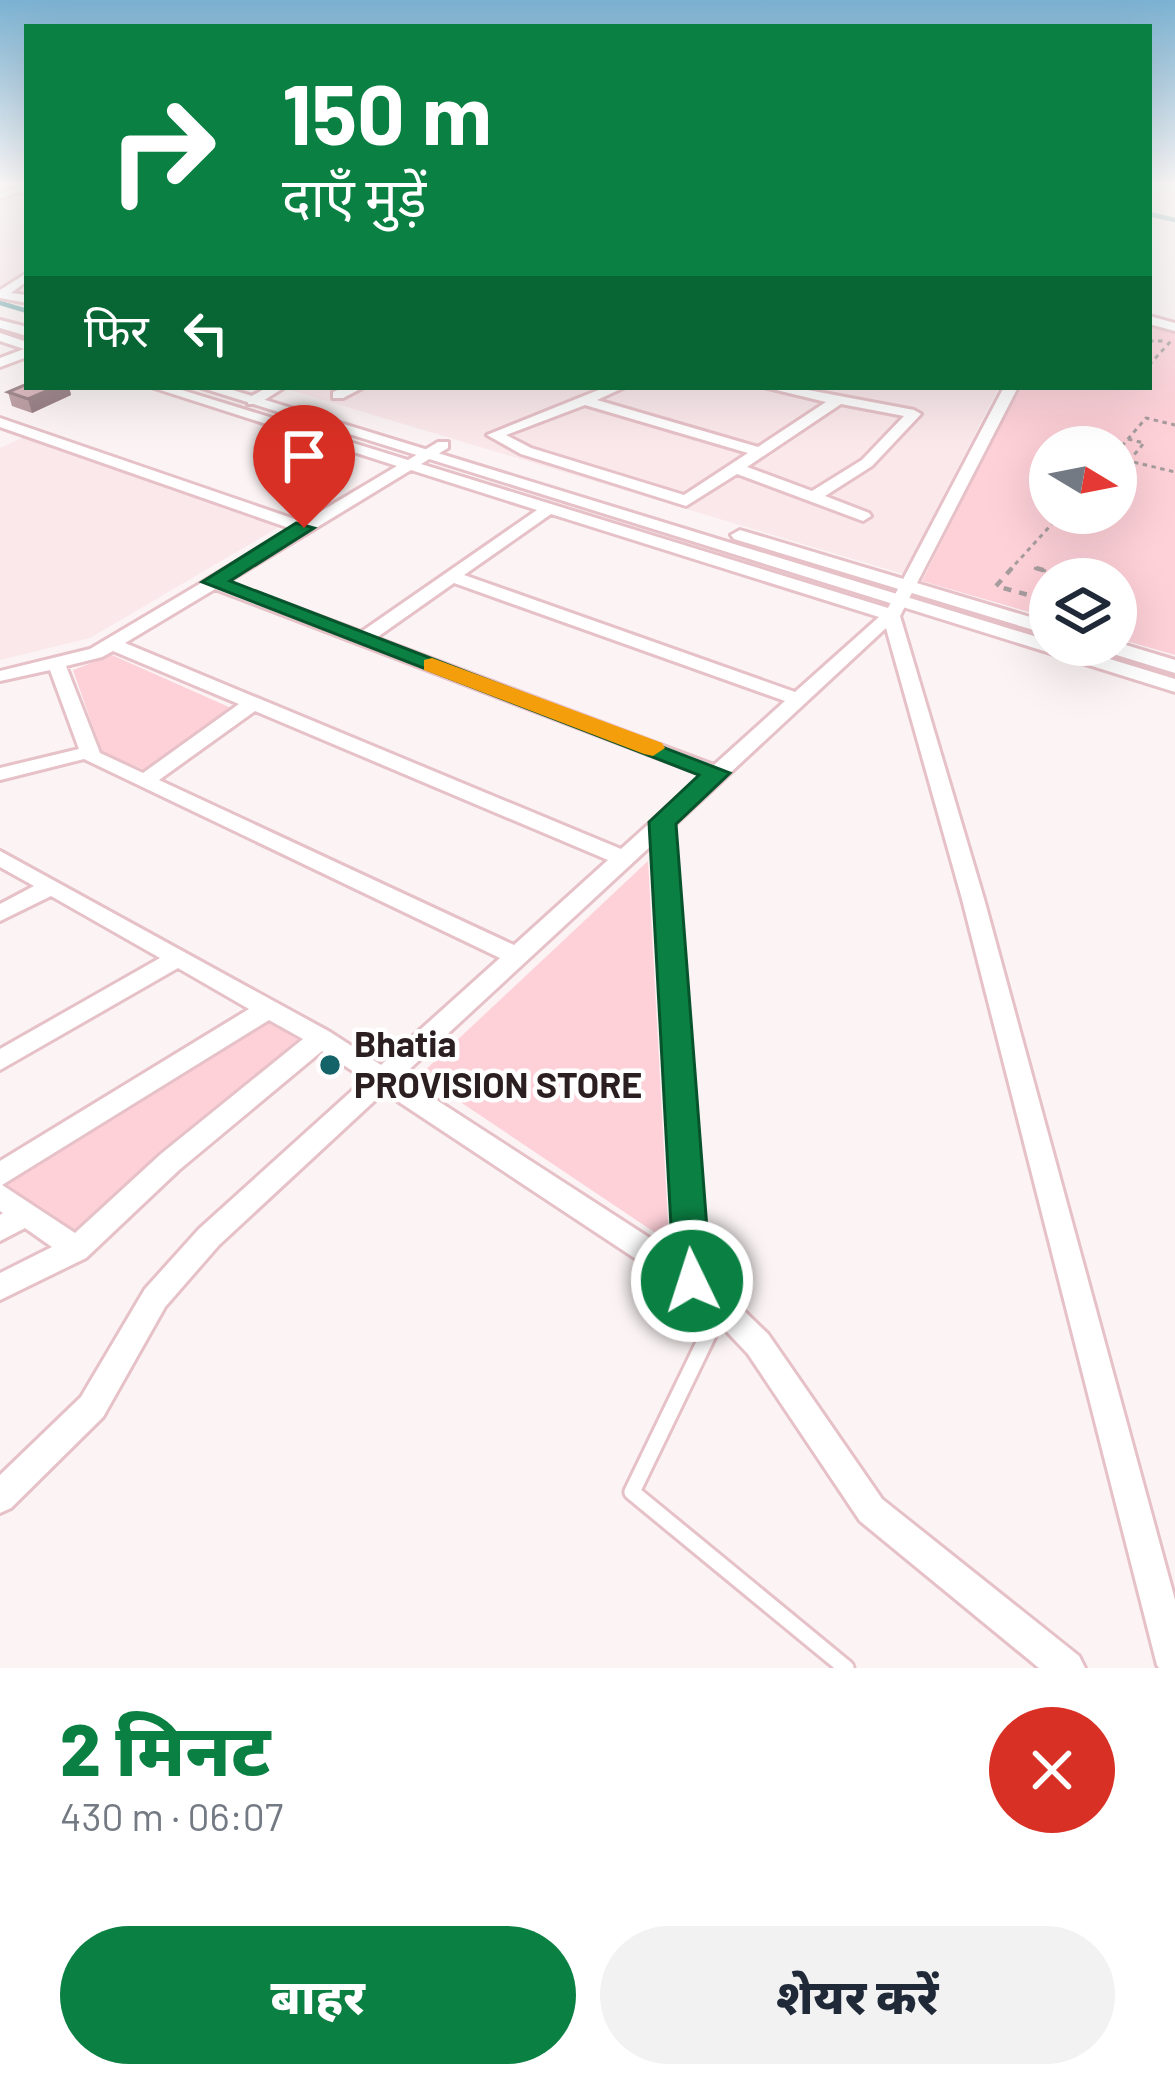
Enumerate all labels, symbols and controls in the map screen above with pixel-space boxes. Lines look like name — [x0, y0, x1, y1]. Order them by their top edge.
text: 150 m — [282, 61, 492, 162]
icon: right — [84, 72, 240, 228]
text: दाएँ मुड़ें — [282, 163, 427, 228]
icon: left — [173, 300, 239, 366]
text: फिर — [84, 302, 149, 356]
pin — [253, 405, 355, 528]
icon: arrive — [271, 423, 337, 489]
north arrow — [1029, 426, 1137, 534]
map controls — [1029, 426, 1137, 666]
button: layers — [1029, 558, 1137, 666]
place label: Bhatia PROVISION STORE — [354, 1021, 642, 1105]
marker: Bhatia PROVISION STORE — [317, 1052, 343, 1078]
position arrow — [629, 1218, 755, 1344]
text: 2 मिनट — [60, 1704, 270, 1790]
button: close — [989, 1707, 1115, 1833]
text: 430 m · 06:07 — [60, 1792, 283, 1839]
button: बाहर — [60, 1926, 576, 2064]
button: शेयर करें — [600, 1926, 1115, 2064]

